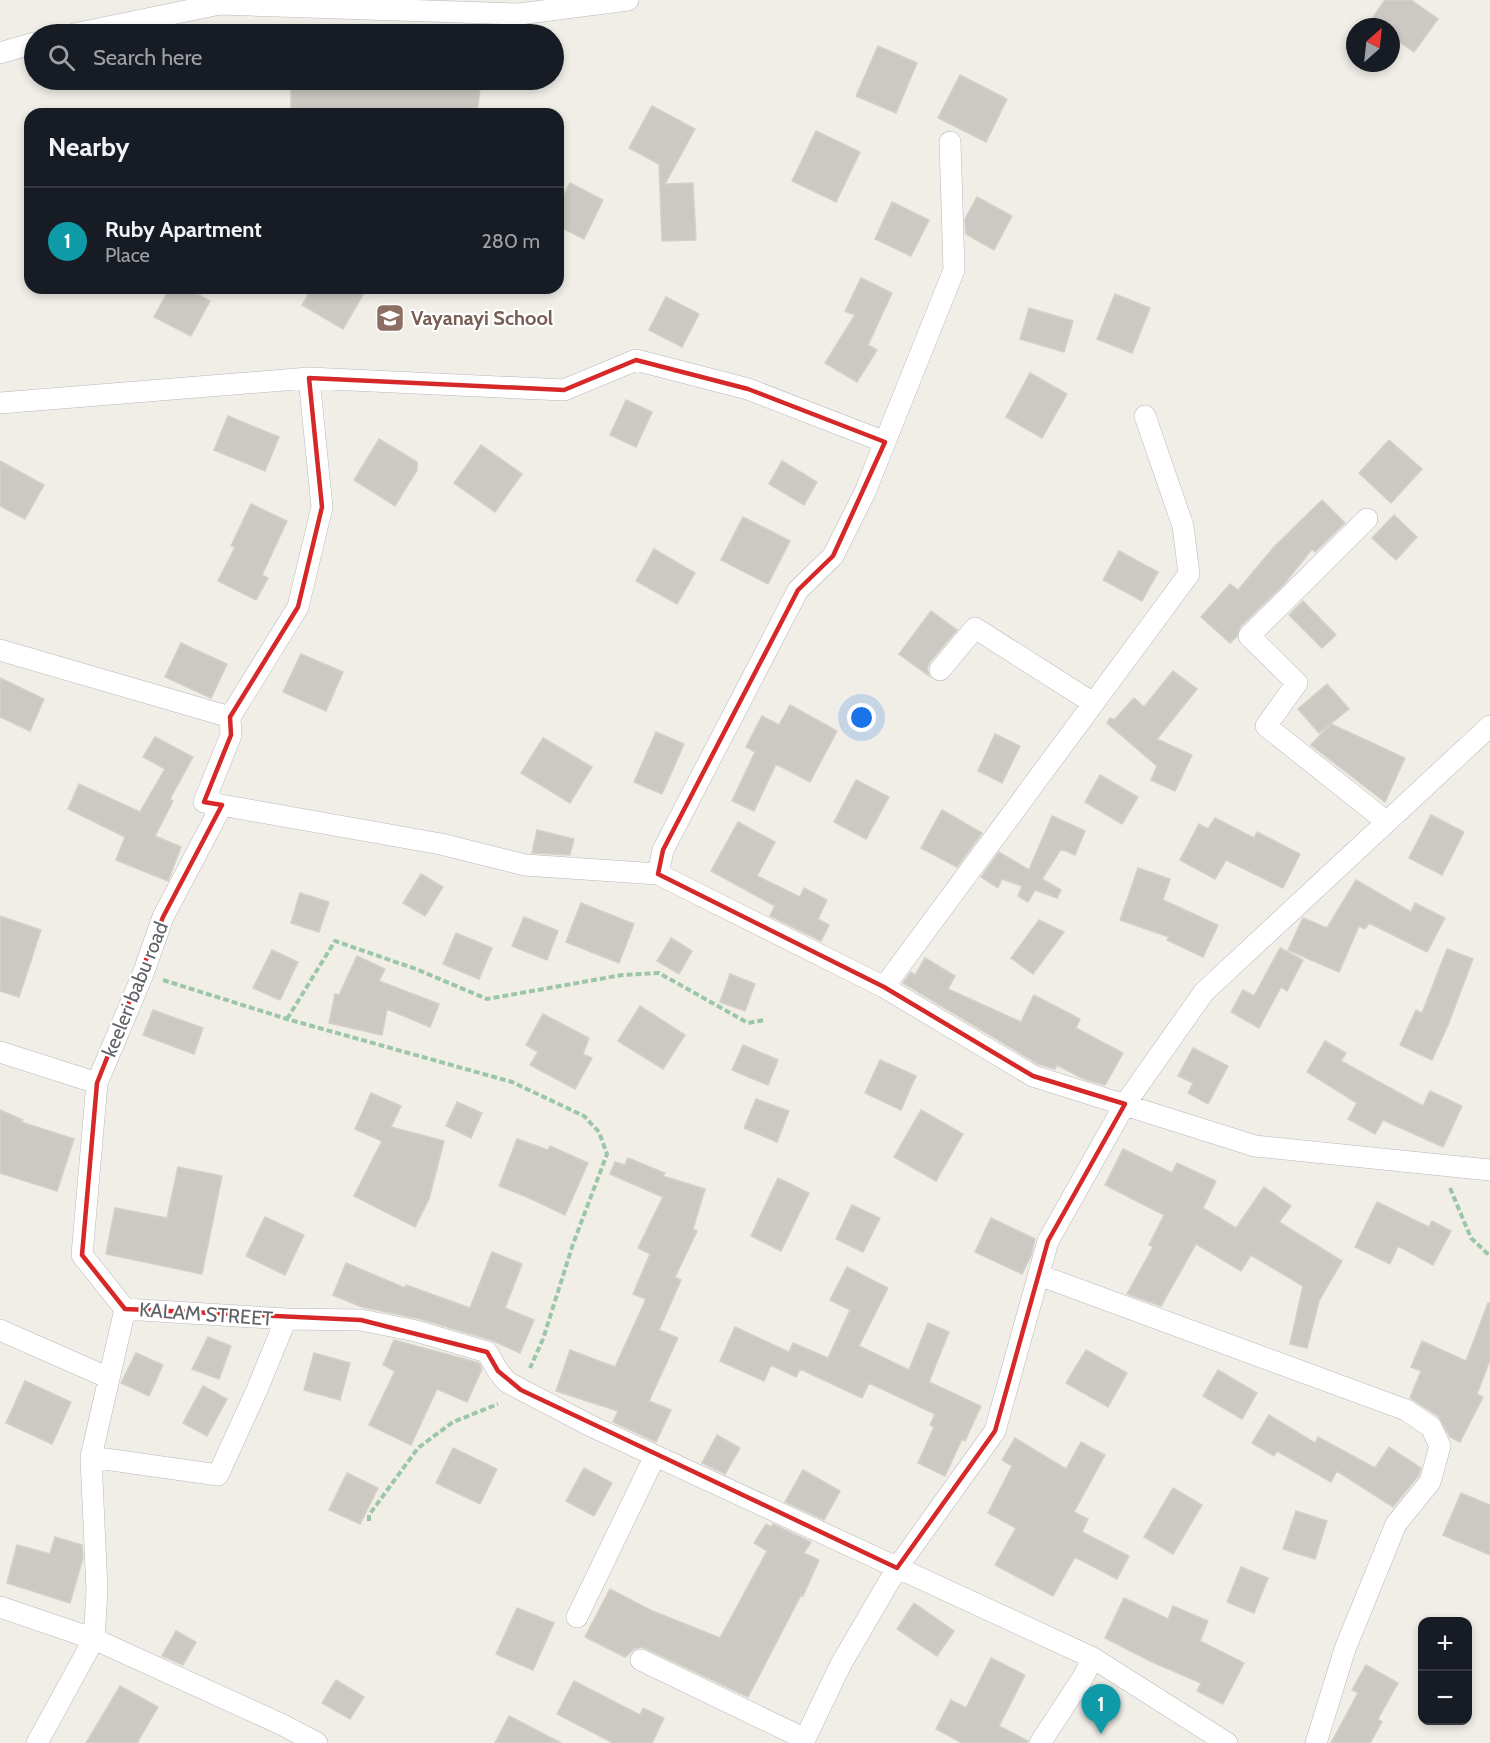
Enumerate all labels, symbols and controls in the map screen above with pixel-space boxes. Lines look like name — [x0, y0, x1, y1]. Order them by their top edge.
north arrow — [1346, 18, 1400, 72]
search box — [24, 24, 564, 90]
icon: search — [45, 41, 78, 74]
text: Search here — [93, 44, 202, 71]
text: Nearby — [48, 131, 129, 163]
text: Ruby Apartment — [105, 216, 262, 243]
text: 1 — [64, 229, 71, 253]
text: 280 m — [481, 229, 540, 253]
text: Place — [105, 243, 150, 267]
school or university icon: Vayanayi School — [374, 302, 406, 334]
place label: Vayanayi School — [411, 306, 553, 330]
your location — [847, 703, 876, 732]
street label: keeleri babu road — [97, 918, 173, 1060]
street label: KALAM STREET — [138, 1297, 274, 1331]
map controls — [1418, 1617, 1472, 1725]
button: + — [1418, 1617, 1472, 1671]
button: − — [1418, 1671, 1472, 1725]
pin: 1 — [1082, 1684, 1120, 1734]

